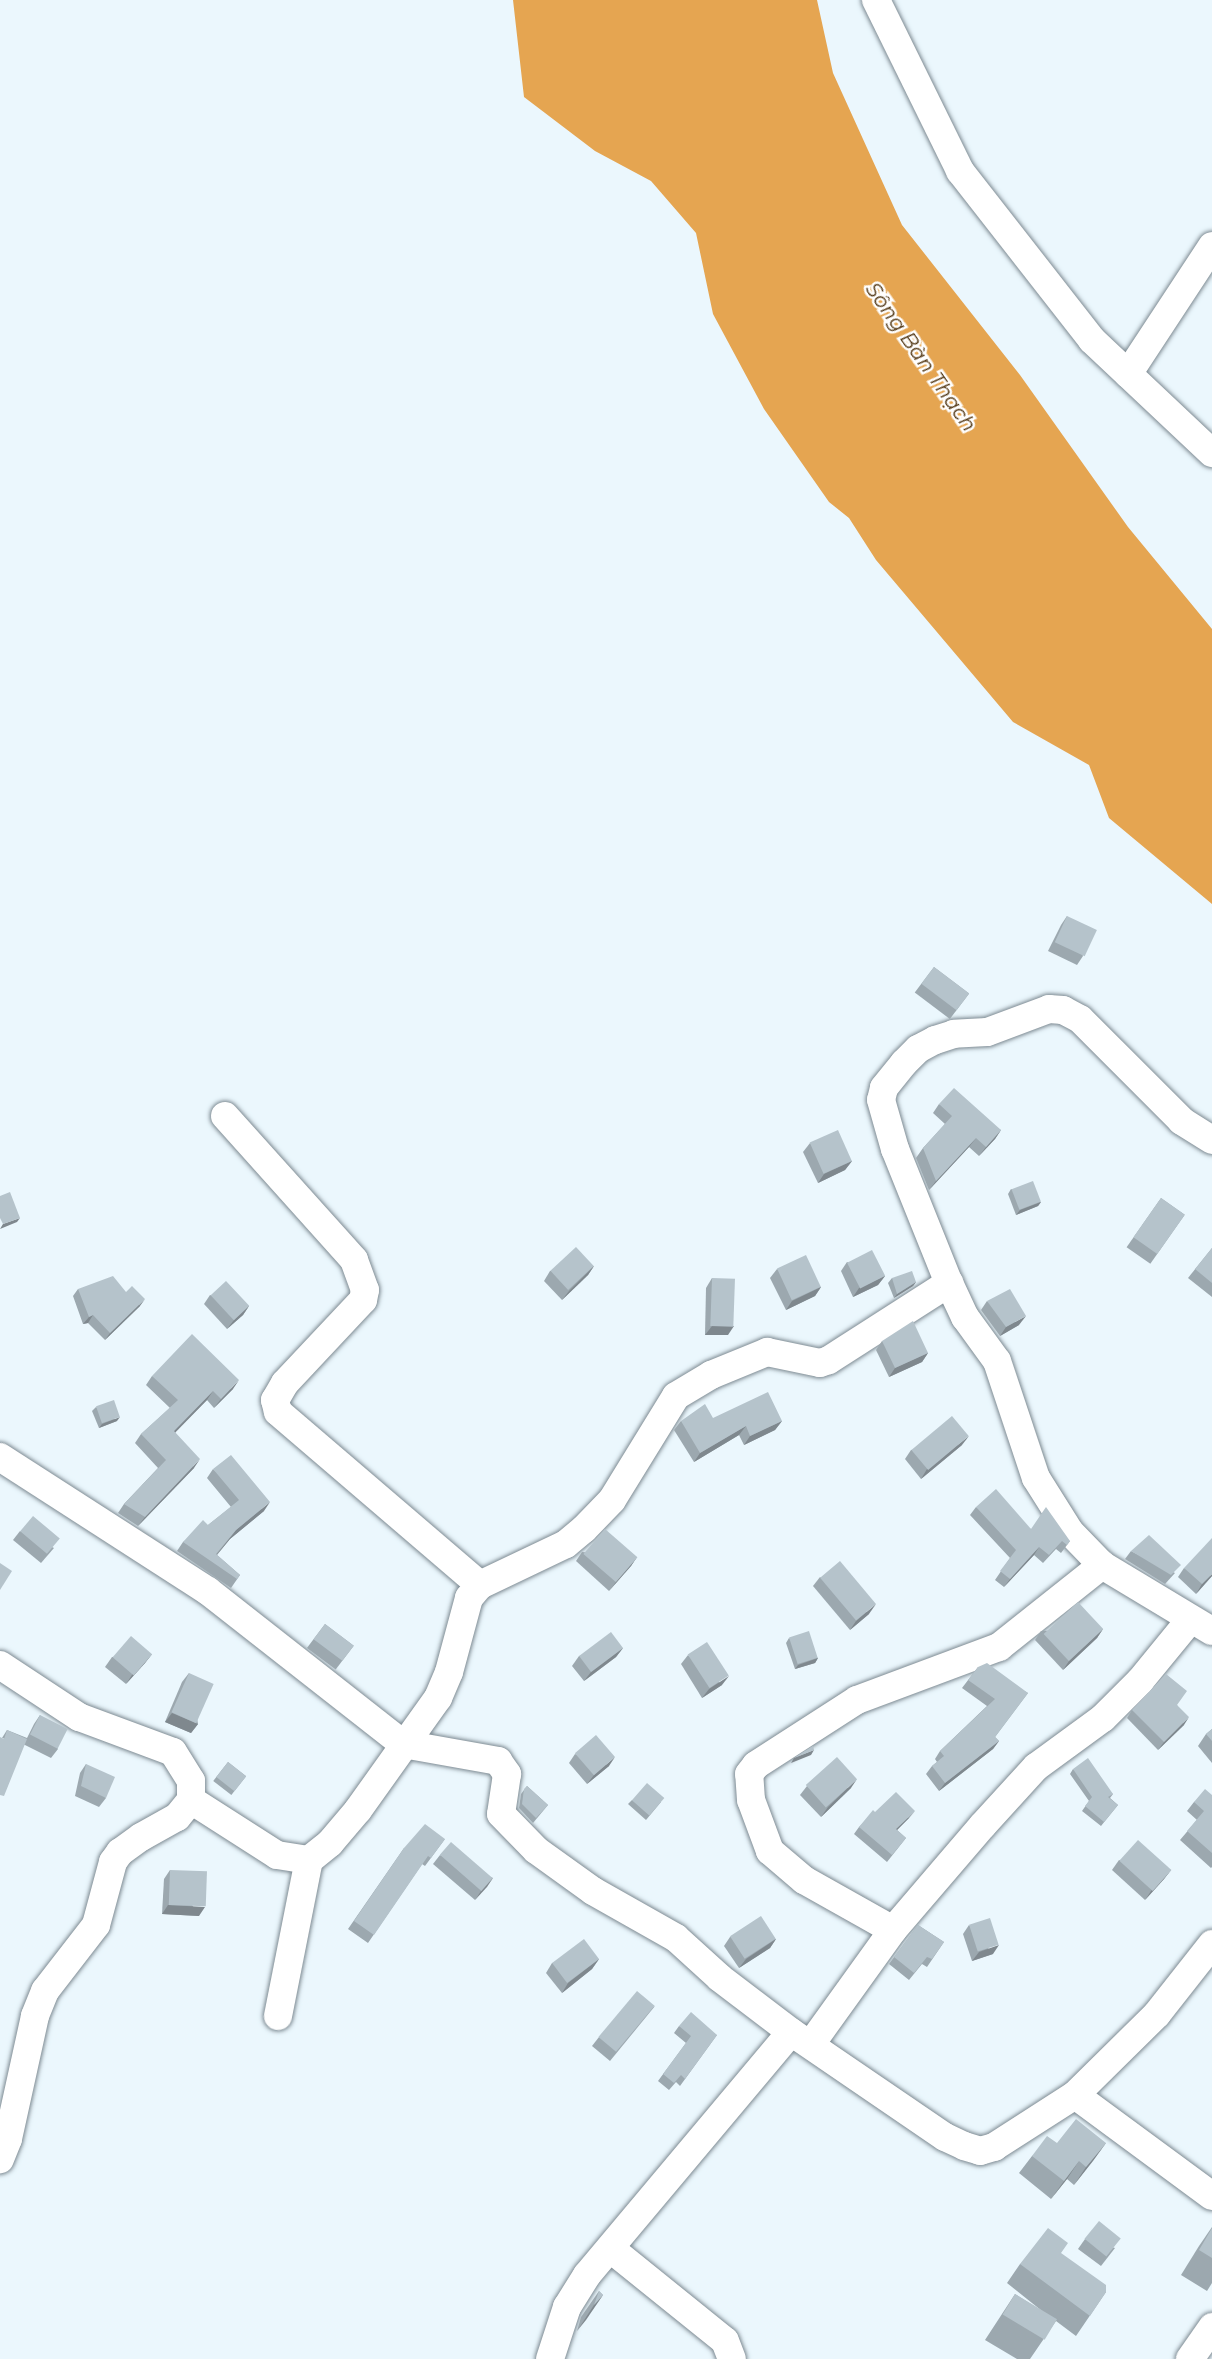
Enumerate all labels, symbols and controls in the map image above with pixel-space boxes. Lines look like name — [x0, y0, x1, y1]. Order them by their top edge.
water label: Sông Bàn Thạch — [860, 278, 982, 436]

